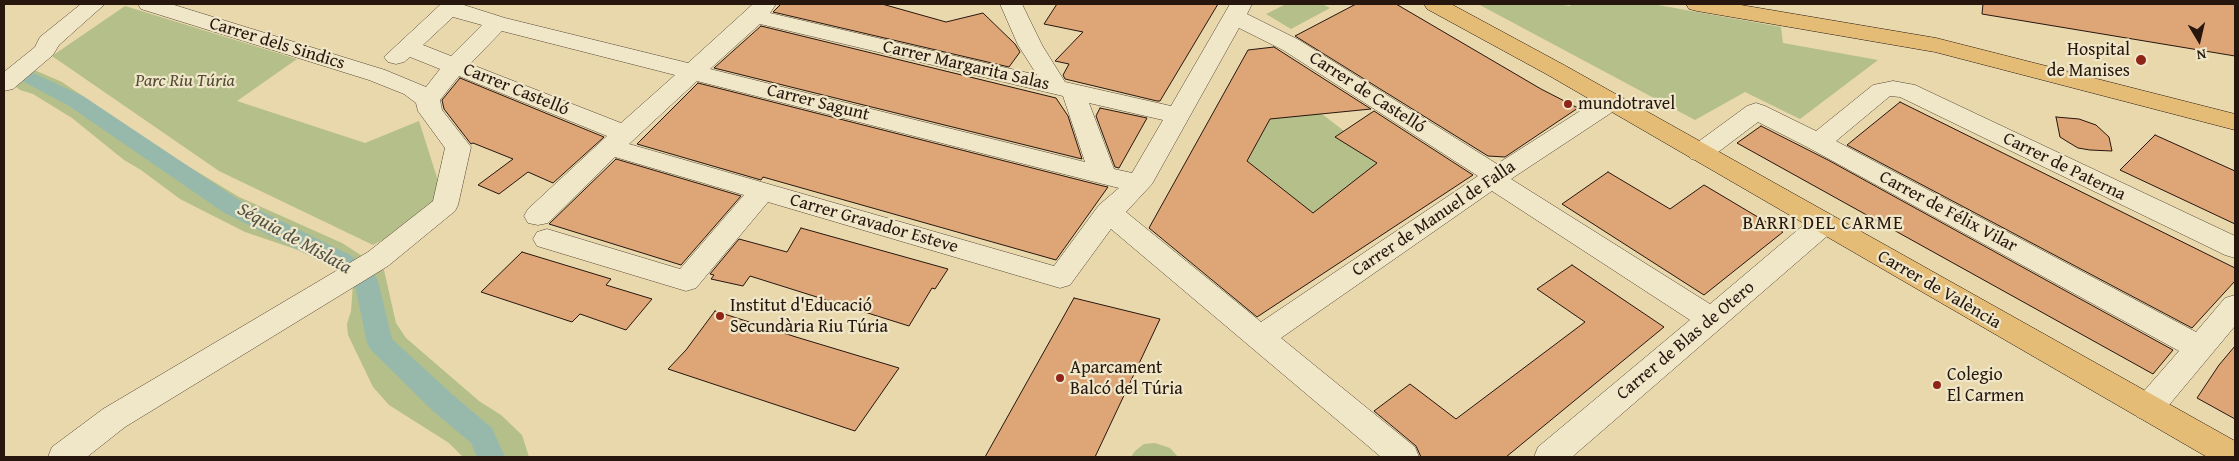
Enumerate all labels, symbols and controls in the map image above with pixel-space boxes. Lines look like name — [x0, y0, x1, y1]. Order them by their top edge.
street label: Carrer dels Sindics — [207, 13, 347, 75]
north arrow — [2174, 15, 2224, 65]
street label: Carrer Margarita Salas — [881, 36, 1051, 96]
place label: Hospital de Manises — [2047, 39, 2130, 82]
text: N — [2195, 44, 2208, 65]
street label: Carrer de Castelló — [1305, 47, 1429, 139]
marker: Hospital de Manises — [2134, 53, 2148, 67]
street label: Carrer Castelló — [460, 59, 572, 121]
park label: Parc Riu Túria — [135, 70, 235, 92]
street label: Carrer Sagunt — [764, 80, 872, 126]
place label: mundotravel — [1578, 93, 1675, 115]
marker: mundotravel — [1562, 98, 1574, 110]
street label: Carrer de Paterna — [1999, 128, 2129, 206]
street label: Carrer de Manuel de Falla — [1348, 156, 1520, 282]
street label: Carrer de Félix Vilar — [1875, 167, 2021, 257]
street label: Carrer Gravador Esteve — [787, 190, 961, 258]
water label: Séquia de Mislata — [233, 198, 355, 280]
district label: BARRI DEL CARME — [1741, 213, 1905, 235]
street label: Carrer de València — [1873, 246, 2005, 334]
street label: Carrer de Blas de Otero — [1613, 277, 1759, 405]
place label: Institut d'Educació Secundària Riu Túria — [730, 295, 888, 338]
marker: Institut d'Educació Secundària Riu Túria — [714, 310, 726, 322]
place label: Aparcament Balcó del Túria — [1070, 357, 1183, 399]
place label: Colegio El Carmen — [1947, 364, 2024, 406]
marker: Aparcament Balcó del Túria — [1054, 372, 1066, 384]
marker: Colegio El Carmen — [1931, 379, 1943, 391]

